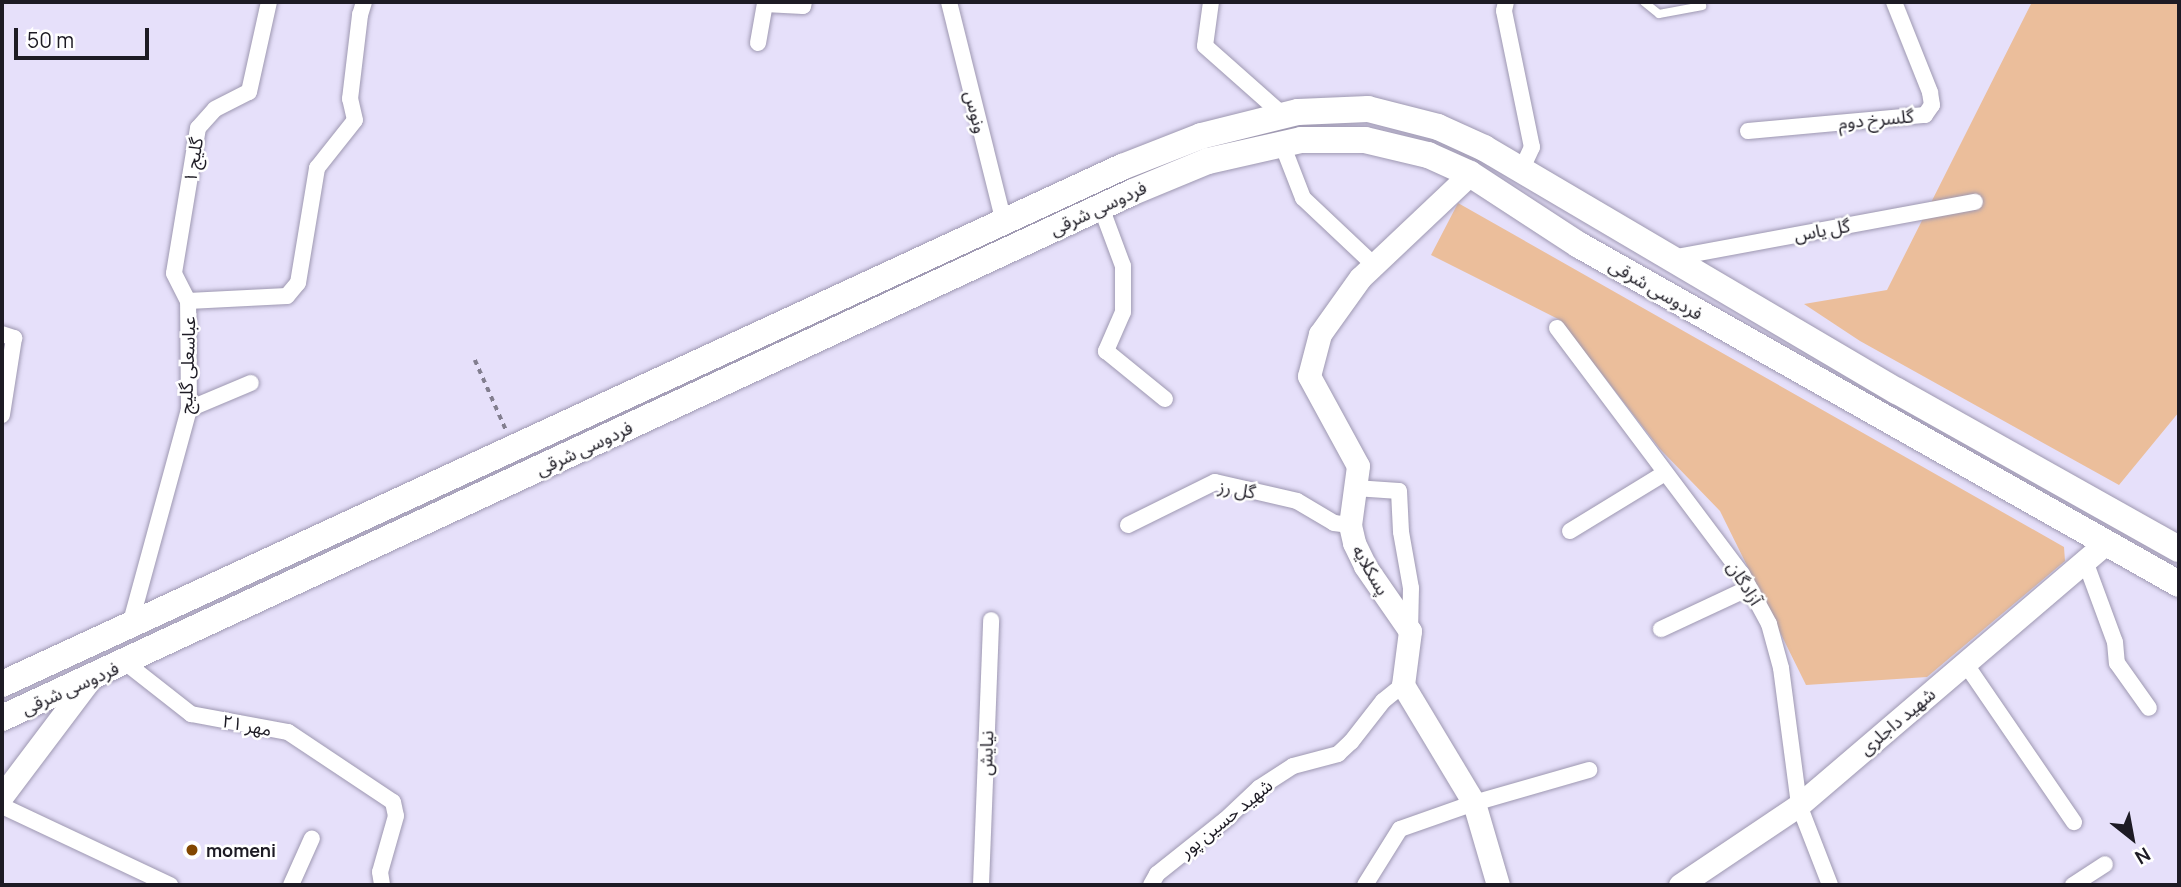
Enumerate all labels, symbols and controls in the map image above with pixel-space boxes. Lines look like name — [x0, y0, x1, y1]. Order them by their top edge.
scale bar — [18, 14, 152, 58]
text: 50 m — [27, 26, 74, 54]
street label: ونوس — [960, 88, 992, 136]
street label: گلسرخ دوم — [1837, 105, 1915, 133]
street label: گلیج ۱ — [179, 136, 207, 184]
street label: فردوسی شرقی — [1046, 176, 1150, 240]
street label: گل یاس — [1792, 214, 1852, 246]
street label: فردوسی شرقی — [1605, 254, 1707, 324]
street label: عباسعلی گلیج — [175, 316, 199, 414]
street label: فردوسی شرقی — [532, 416, 636, 480]
street label: گل رز — [1217, 475, 1257, 503]
street label: پسکلایه — [1348, 541, 1394, 599]
street label: آزادگان — [1723, 557, 1767, 609]
street label: فردوسی شرقی — [18, 657, 122, 719]
street label: شهید داجلری — [1855, 683, 1939, 759]
street label: مهر ۲۱ — [220, 710, 274, 740]
street label: نیایش — [974, 730, 998, 776]
street label: شهید حسین پور — [1175, 774, 1277, 862]
north arrow — [2097, 803, 2167, 873]
place label: momeni — [206, 839, 276, 861]
text: N — [2130, 841, 2155, 871]
marker: momeni — [184, 842, 200, 858]

